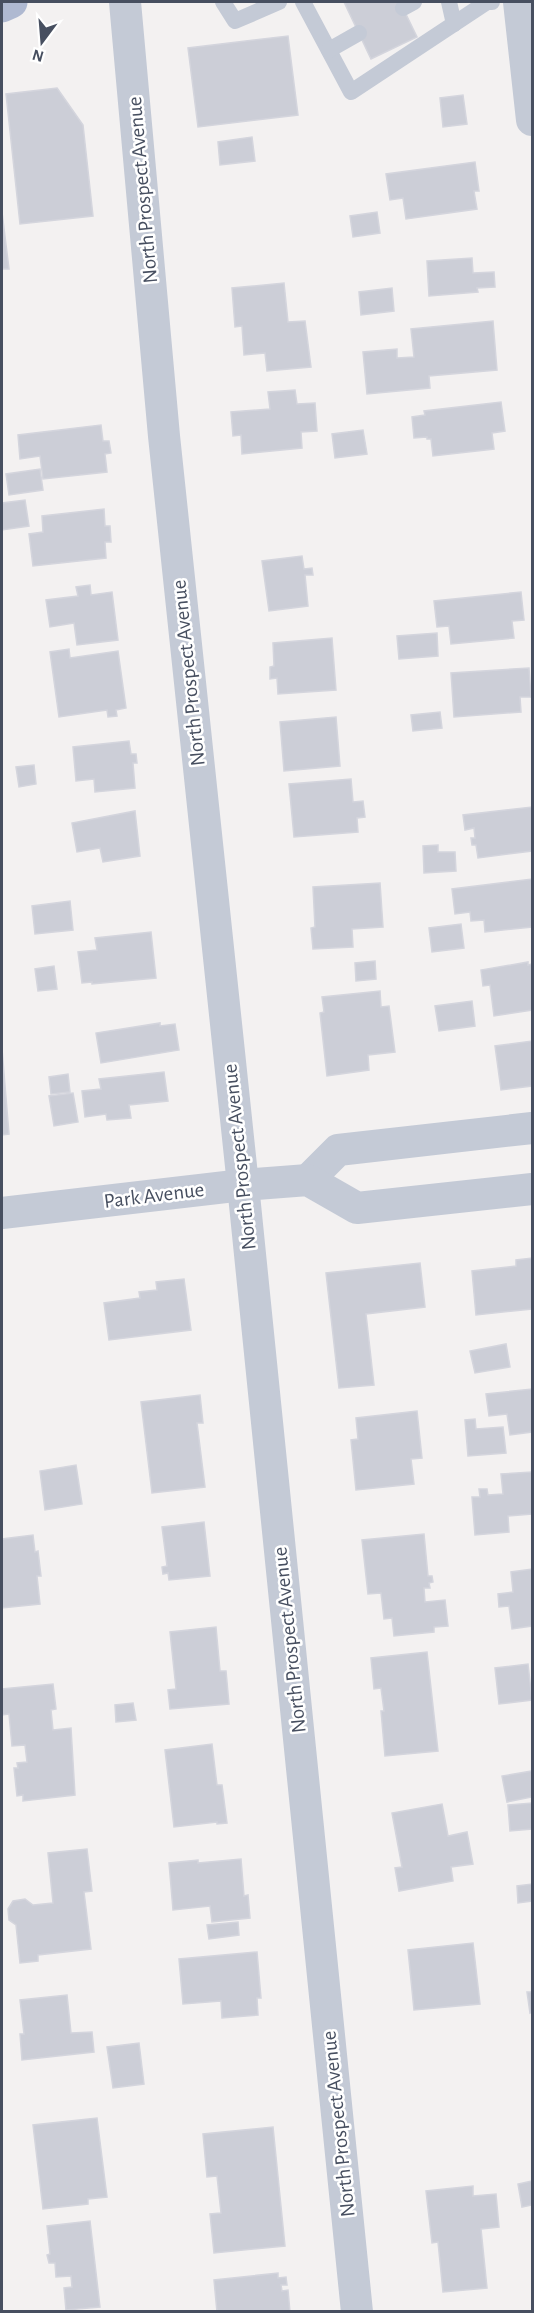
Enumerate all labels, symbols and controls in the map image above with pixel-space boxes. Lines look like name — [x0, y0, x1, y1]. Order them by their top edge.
north arrow — [12, 12, 72, 72]
text: N — [31, 46, 46, 65]
street label: North Prospect Avenue — [124, 96, 161, 284]
street label: North Prospect Avenue — [168, 579, 209, 767]
street label: North Prospect Avenue — [219, 1063, 260, 1251]
street label: Park Avenue — [103, 1179, 205, 1212]
street label: North Prospect Avenue — [269, 1546, 310, 1734]
street label: North Prospect Avenue — [318, 2030, 359, 2218]

